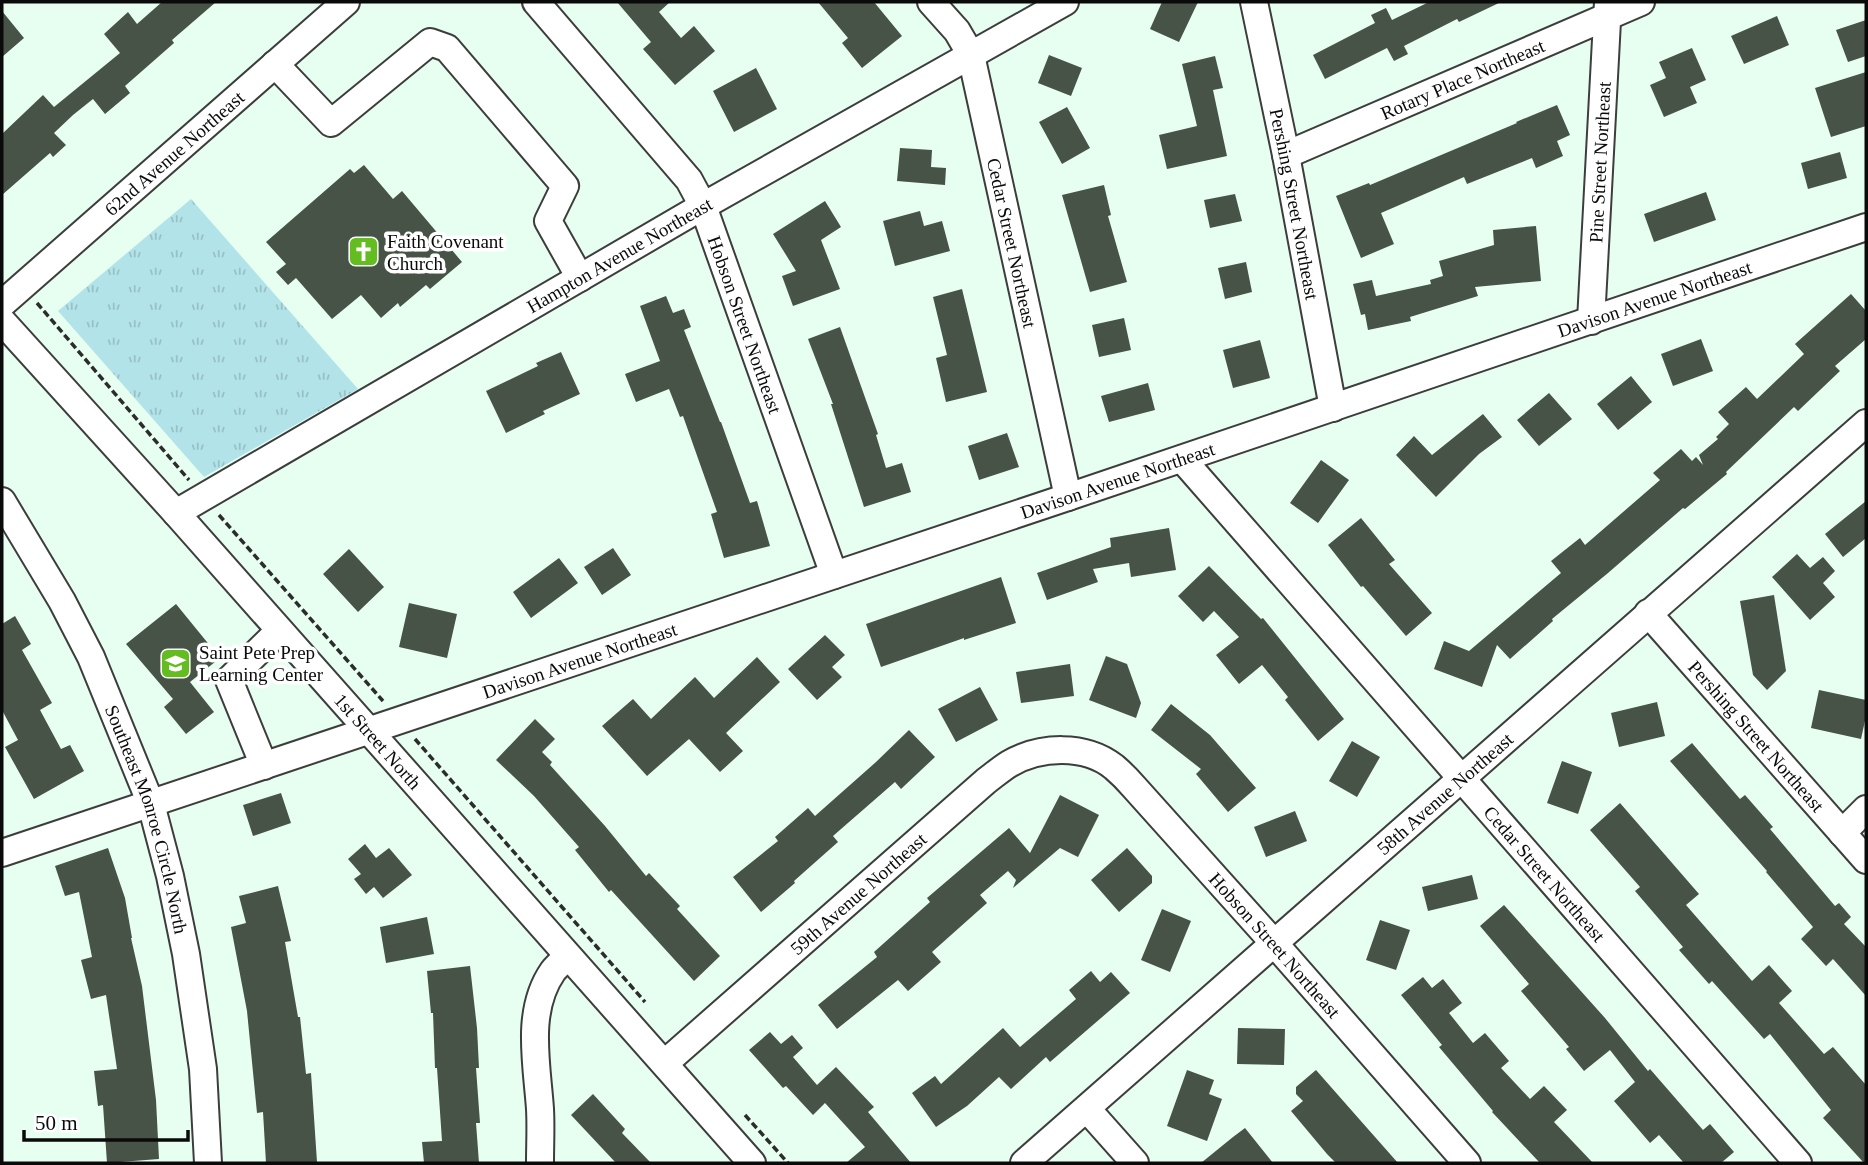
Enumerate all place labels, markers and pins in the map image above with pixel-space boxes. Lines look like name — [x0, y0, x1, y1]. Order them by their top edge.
place label: Faith Covenant Church — [387, 231, 504, 274]
church icon: Faith Covenant Church — [347, 235, 381, 269]
place label: Saint Pete Prep Learning Center — [199, 642, 324, 685]
school or university icon: Saint Pete Prep Learning Center — [159, 646, 193, 680]

